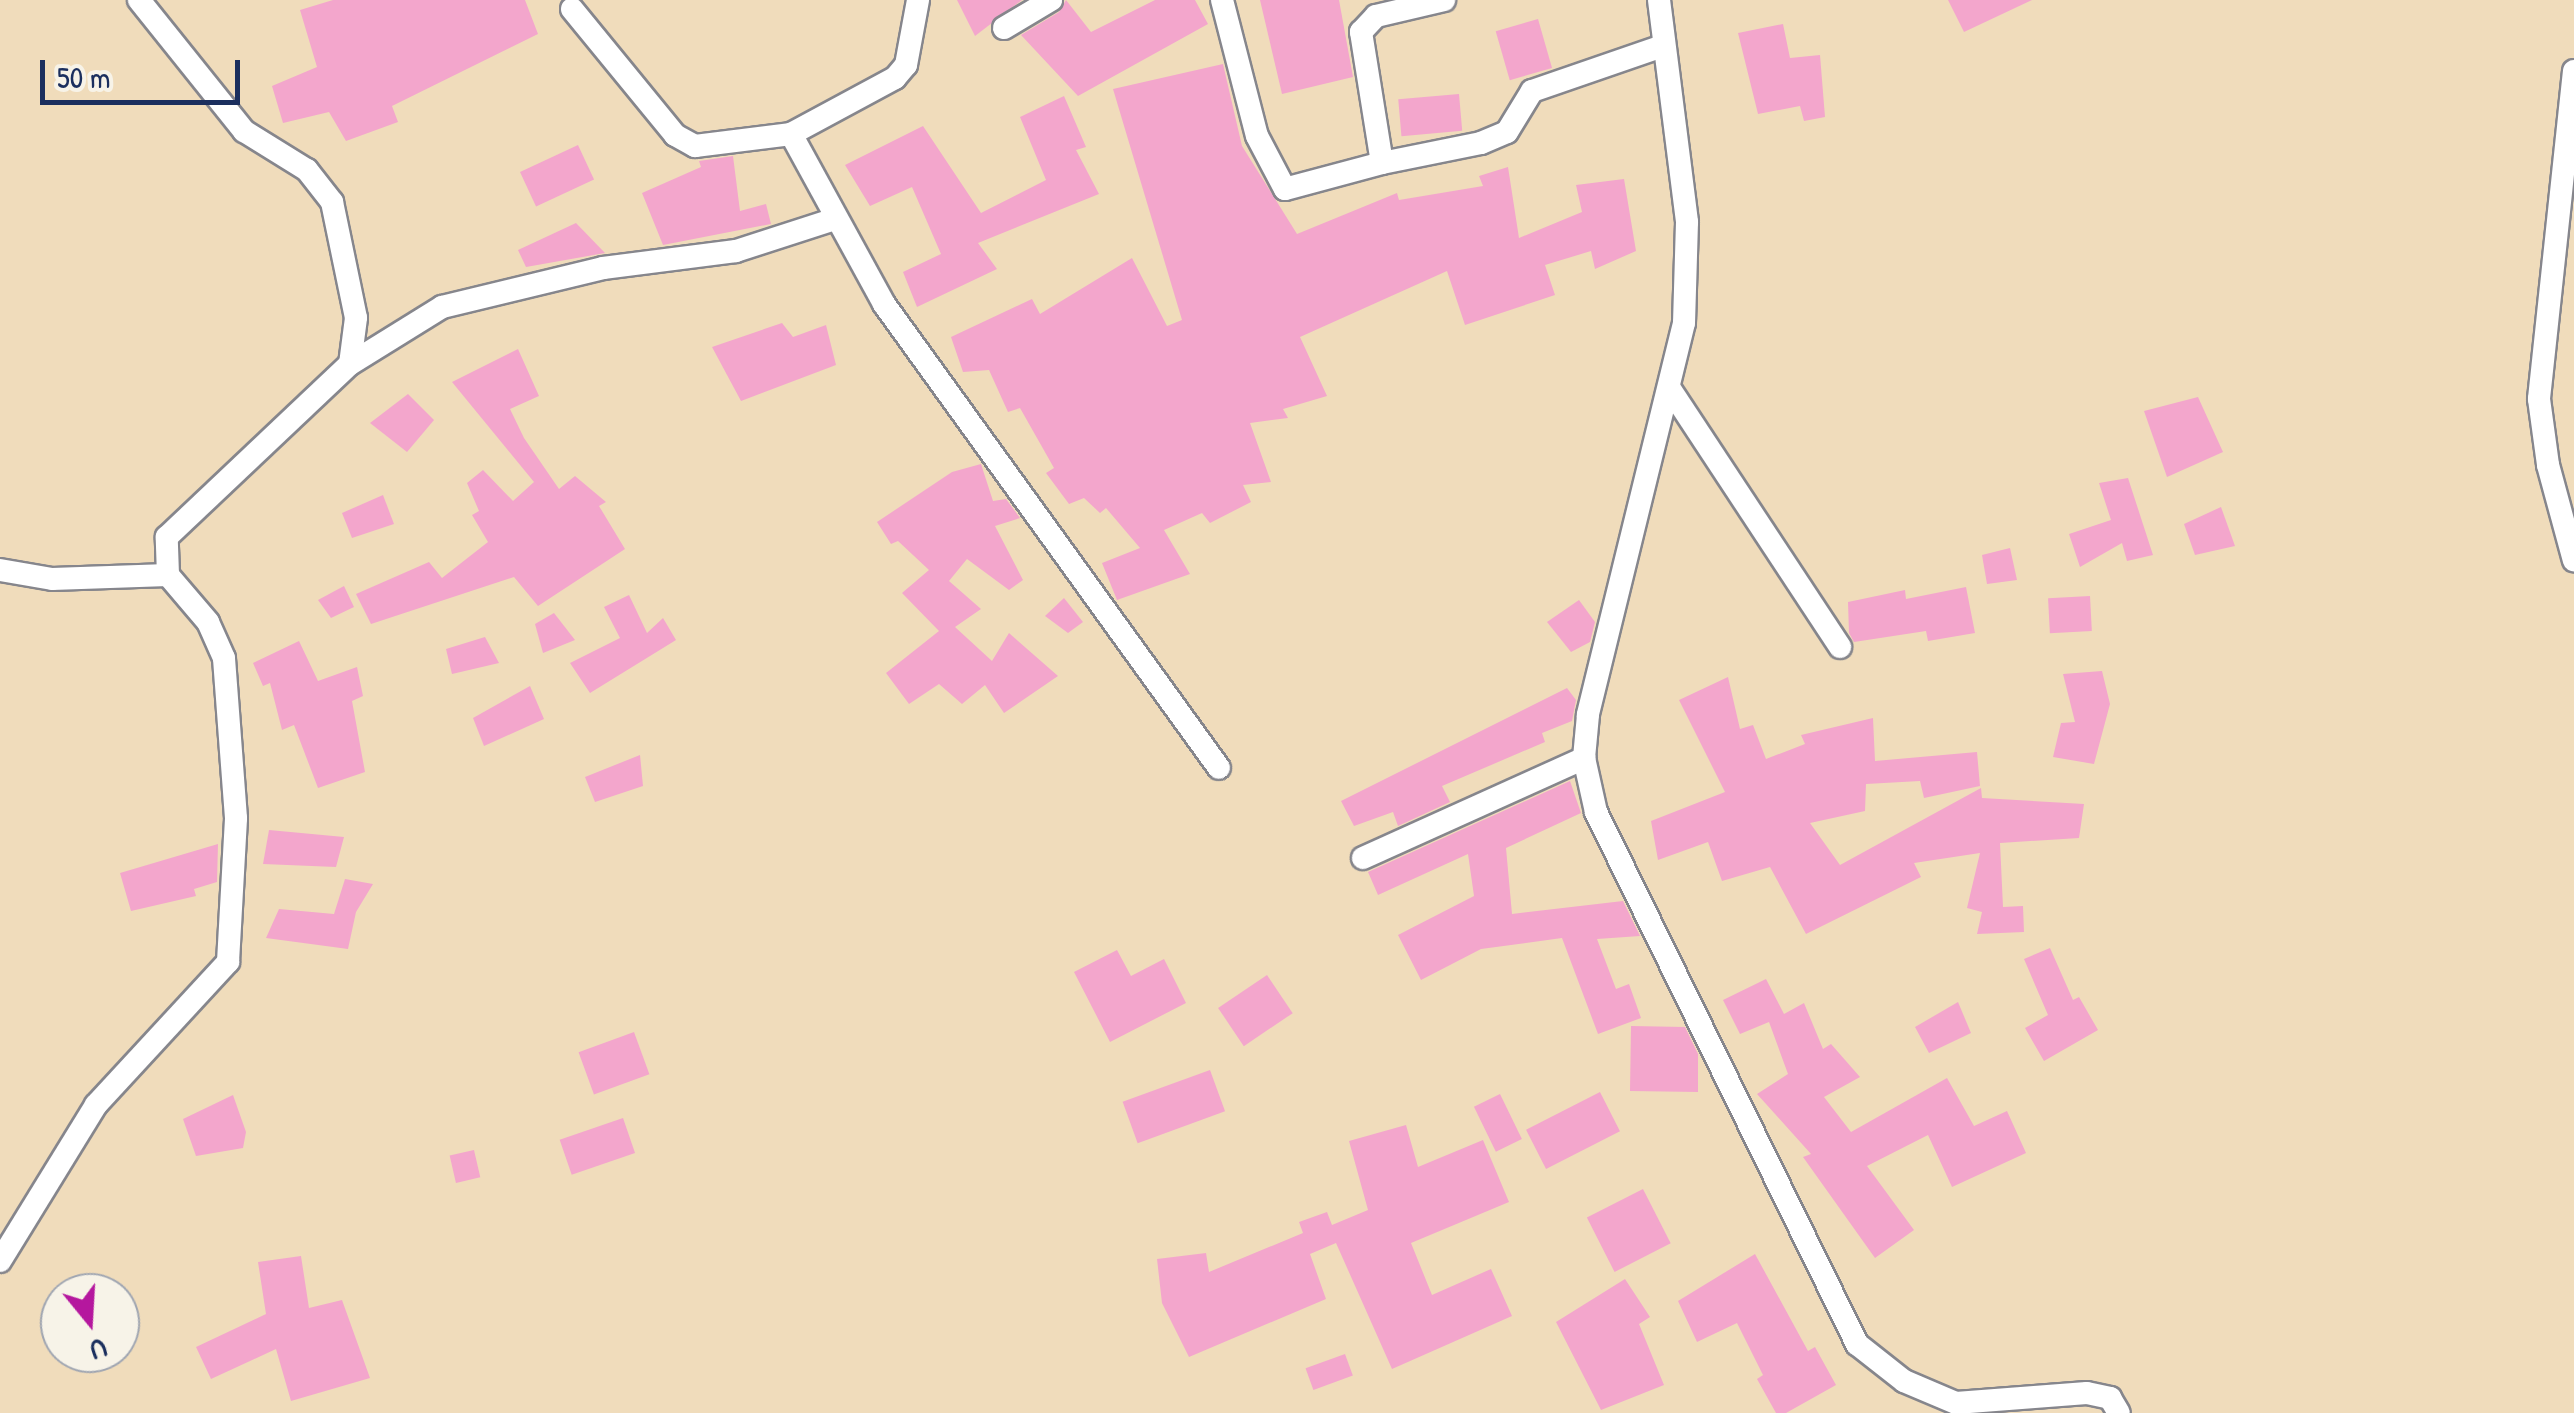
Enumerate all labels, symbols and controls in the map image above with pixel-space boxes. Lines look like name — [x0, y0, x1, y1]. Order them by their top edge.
scale bar — [45, 40, 245, 102]
text: 50 m — [57, 57, 110, 97]
north arrow — [40, 1273, 140, 1373]
text: U — [85, 1329, 112, 1370]

